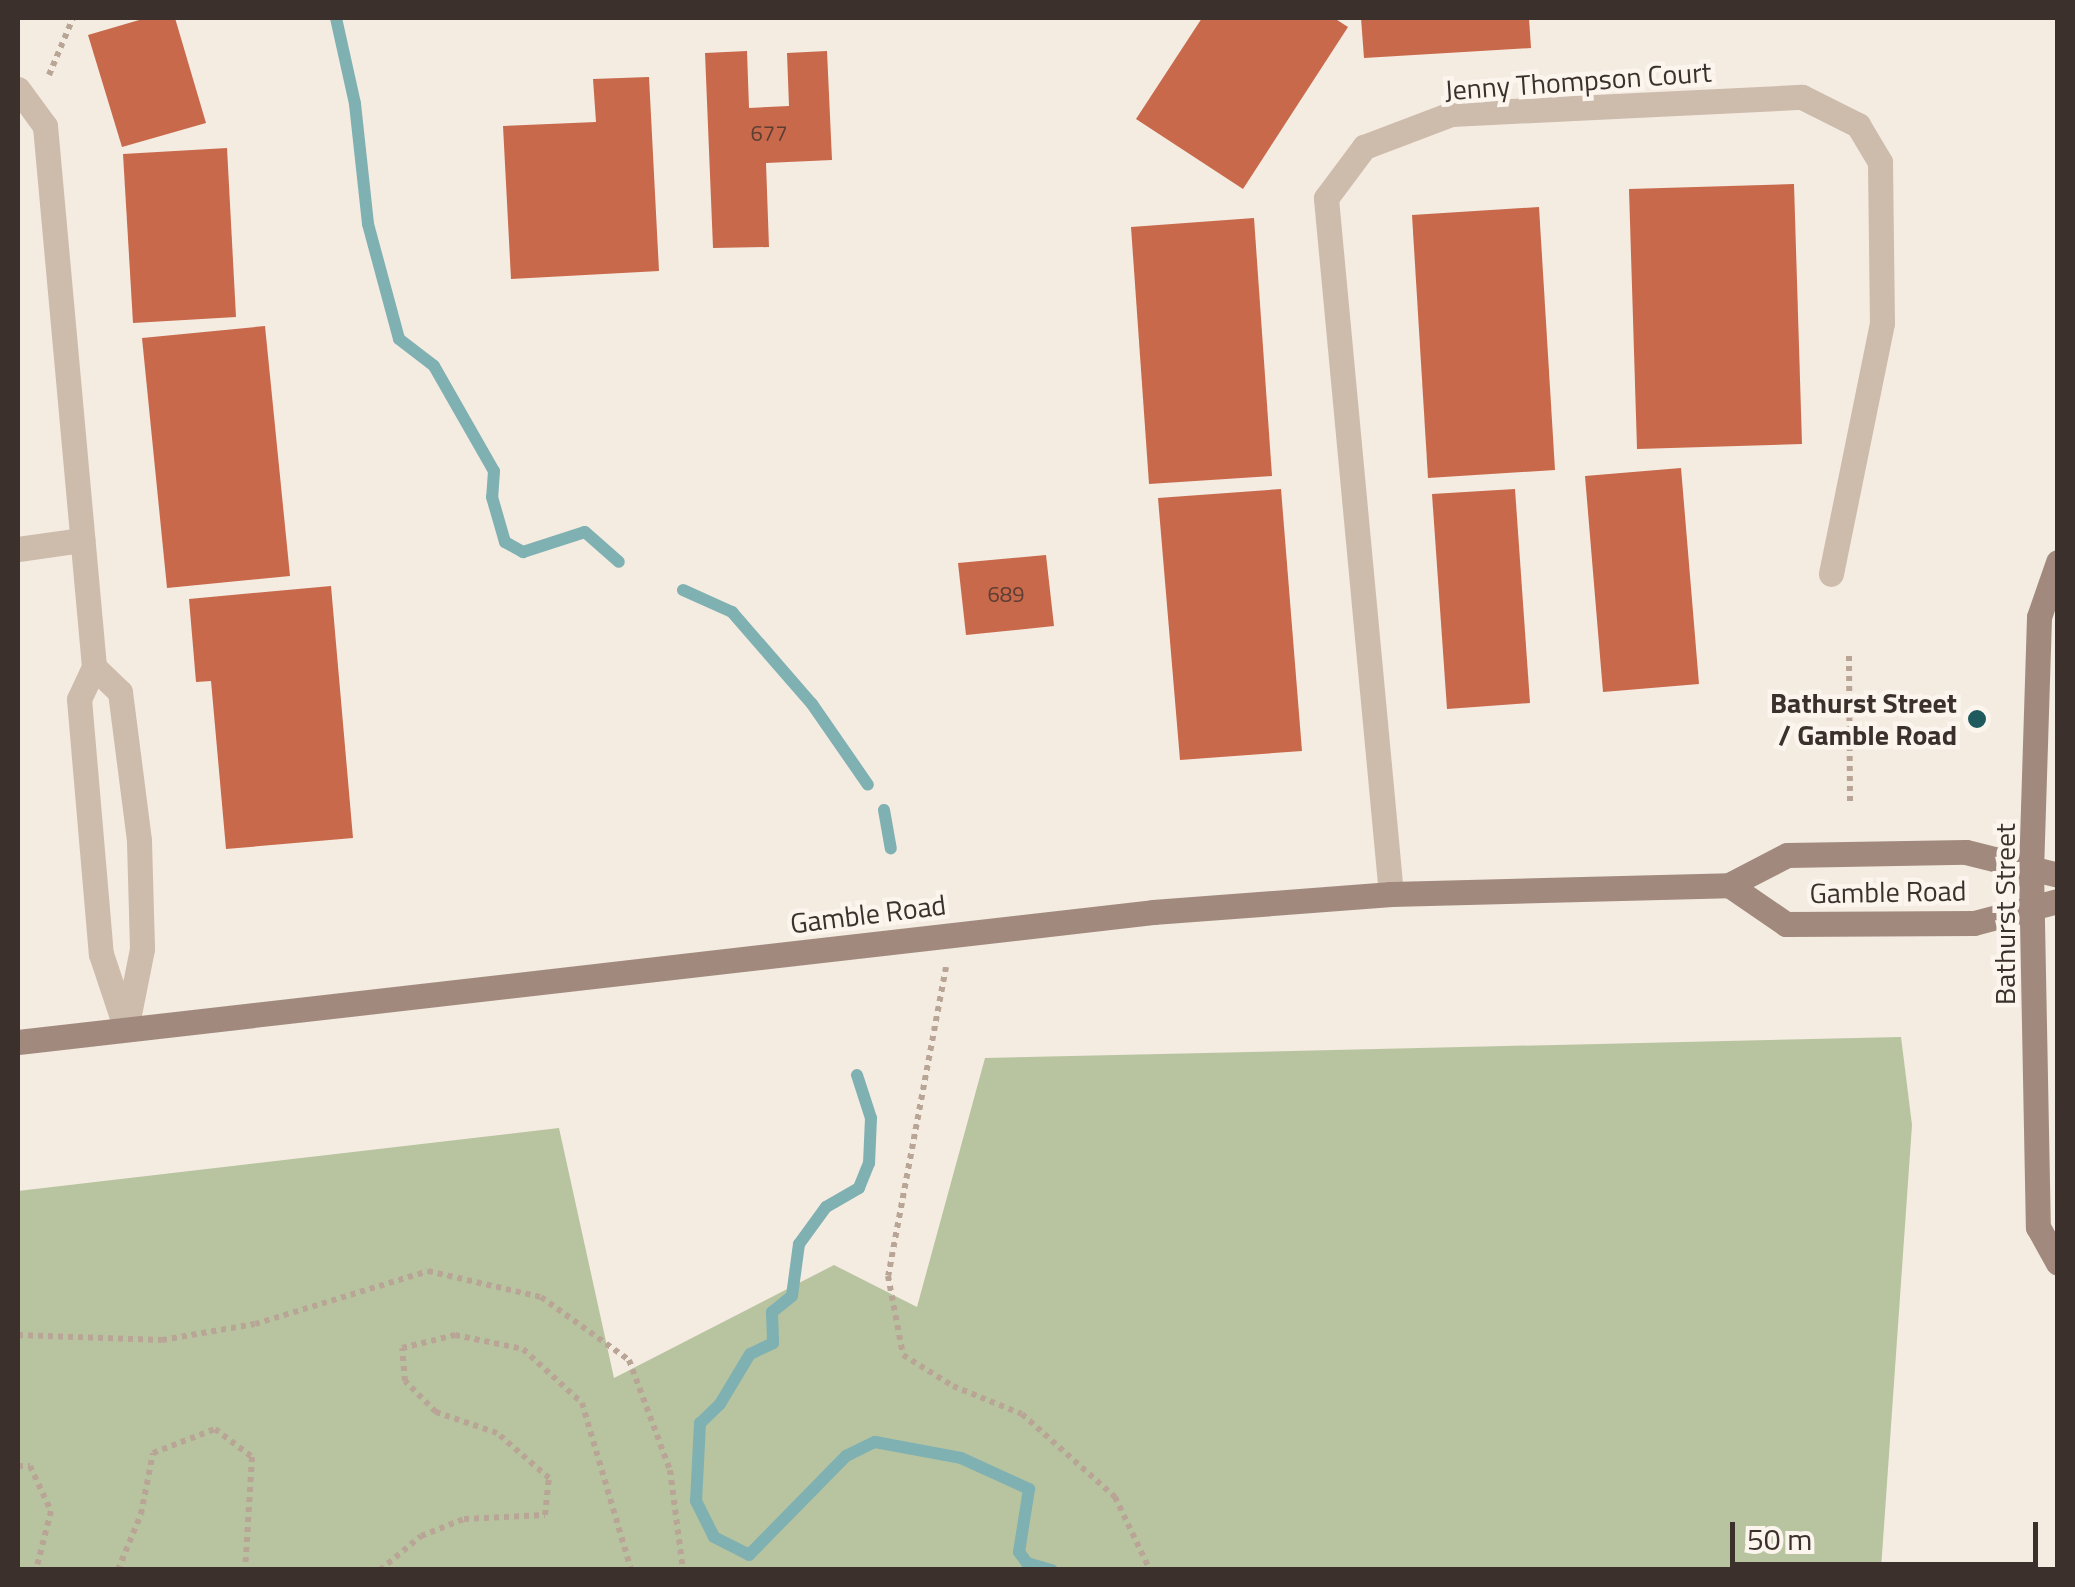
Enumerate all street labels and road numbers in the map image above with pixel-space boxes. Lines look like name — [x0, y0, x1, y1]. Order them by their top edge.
street label: Jenny Thompson Court — [1443, 55, 1713, 107]
street label: Bathurst Street — [1988, 823, 2022, 1005]
street label: Gamble Road — [1809, 874, 1967, 910]
street label: Gamble Road — [788, 888, 948, 940]

